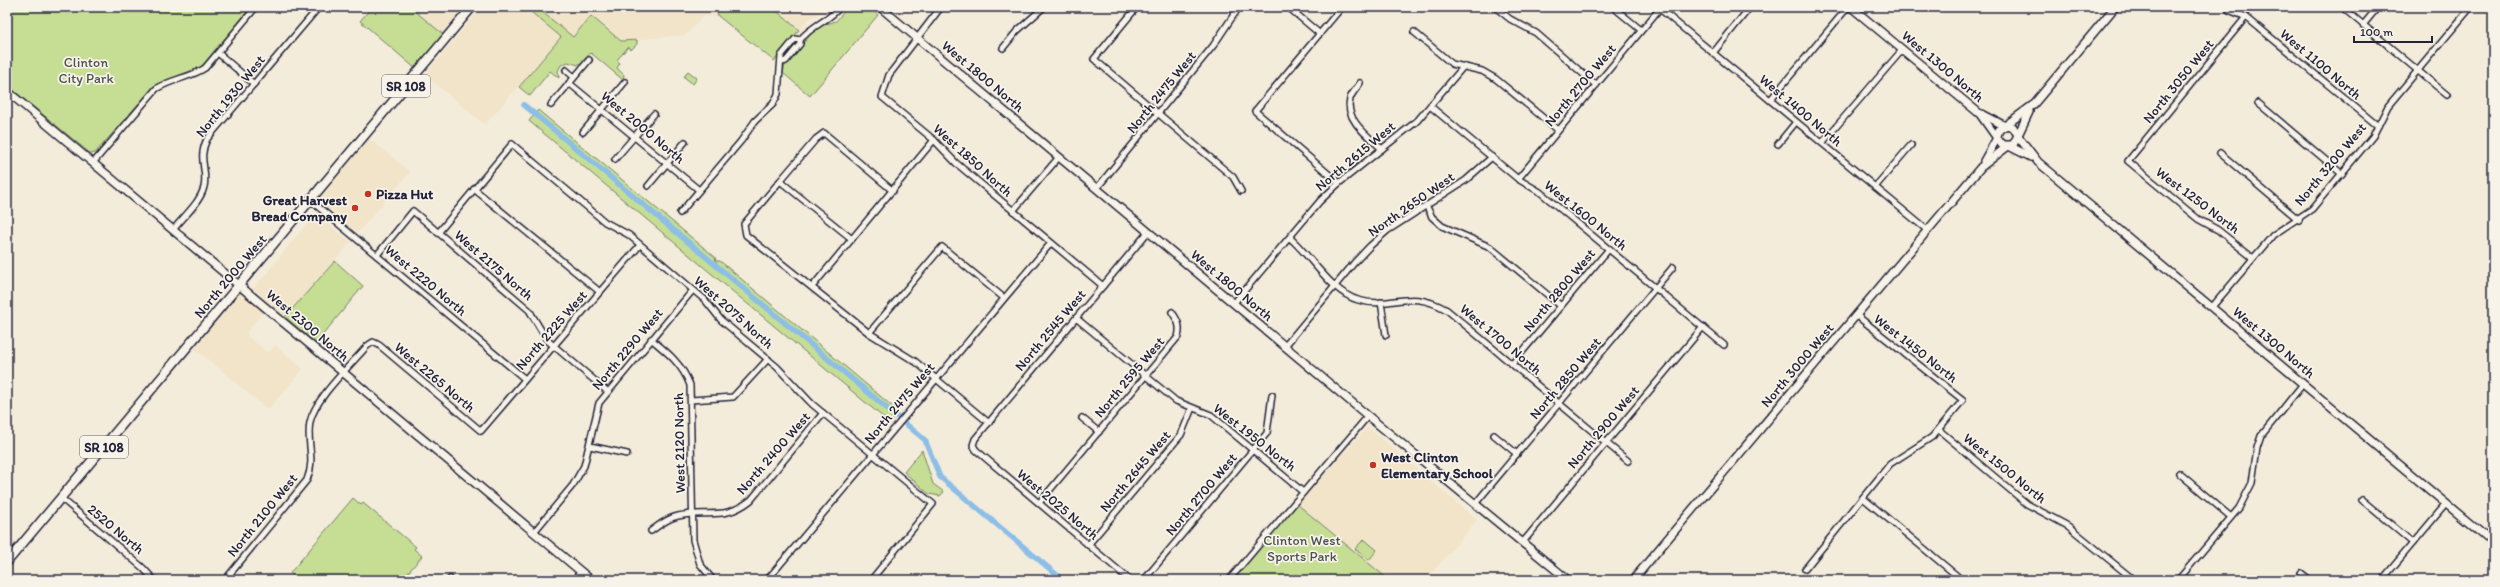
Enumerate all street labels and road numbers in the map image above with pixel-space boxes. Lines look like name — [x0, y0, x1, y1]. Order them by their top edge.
street label: West 1100 North — [2277, 25, 2365, 104]
street label: West 1300 North — [1898, 27, 1988, 106]
street label: North 3050 West — [2139, 36, 2217, 127]
street label: West 1800 North — [938, 37, 1028, 116]
street label: North 2700 West — [1541, 41, 1620, 130]
street label: North 2475 West — [1123, 48, 1200, 137]
street label: North 1930 West — [192, 52, 269, 141]
street label: West 1400 North — [1756, 71, 1846, 150]
road number: SR 108 — [382, 75, 430, 97]
street label: West 2000 North — [597, 87, 688, 168]
street label: North 2615 West — [1312, 118, 1399, 195]
street label: North 3200 West — [2291, 119, 2370, 209]
street label: West 1850 North — [929, 120, 1016, 201]
street label: West 1250 North — [2152, 163, 2243, 238]
street label: North 2650 West — [1365, 168, 1458, 240]
street label: West 1600 North — [1541, 177, 1631, 254]
street label: West 2175 North — [451, 227, 537, 305]
street label: North 2000 West — [190, 231, 270, 322]
street label: West 2220 North — [381, 241, 470, 320]
street label: North 2800 West — [1520, 245, 1599, 335]
street label: West 1800 North — [1187, 246, 1277, 325]
street label: West 2075 North — [690, 272, 777, 353]
street label: West 2300 North — [263, 286, 353, 365]
street label: North 2545 West — [1011, 286, 1089, 375]
street label: North 2225 West — [512, 287, 591, 374]
street label: West 1700 North — [1456, 300, 1545, 379]
street label: West 1300 North — [2229, 303, 2319, 382]
street label: North 2290 West — [588, 305, 667, 394]
street label: West 1450 North — [1870, 310, 1961, 387]
street label: North 3000 West — [1757, 320, 1837, 411]
street label: North 2595 West — [1091, 333, 1168, 421]
street label: North 2850 West — [1526, 334, 1605, 423]
street label: West 2265 North — [391, 339, 479, 416]
street label: North 2475 West — [860, 359, 938, 447]
street label: North 2900 West — [1564, 383, 1643, 472]
street label: West 2120 North — [670, 392, 689, 493]
street label: West 1950 North — [1210, 400, 1300, 475]
street label: North 2400 West — [733, 409, 814, 498]
street label: North 2645 West — [1096, 427, 1174, 516]
street label: West 1500 North — [1960, 430, 2050, 507]
road number: SR 108 — [80, 436, 128, 458]
street label: North 2700 West — [1162, 450, 1241, 539]
street label: West 2025 North — [1013, 465, 1102, 544]
street label: North 2100 West — [224, 470, 301, 560]
street label: 2520 North — [84, 501, 148, 558]

